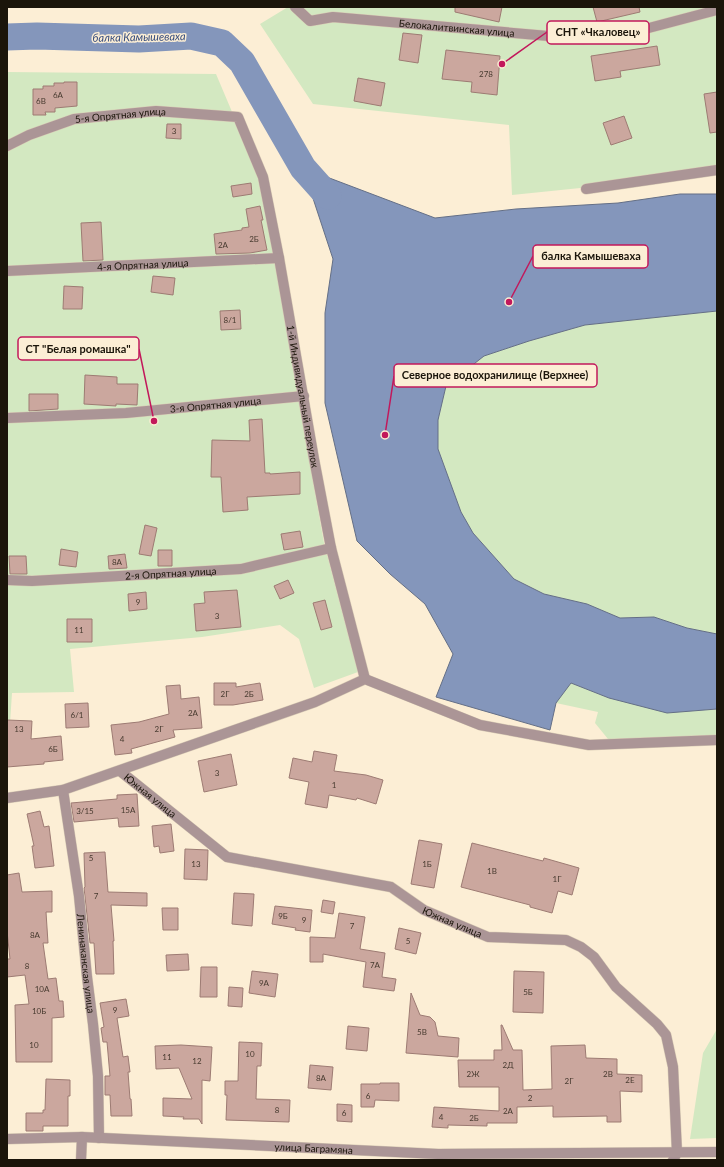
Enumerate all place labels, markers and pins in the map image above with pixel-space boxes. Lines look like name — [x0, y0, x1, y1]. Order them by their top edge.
callout: СНТ «Чкаловец» — [547, 21, 649, 44]
callout: балка Камышеваха — [533, 245, 648, 268]
callout: СТ "Белая ромашка" — [18, 337, 139, 360]
callout: Северное водохранилище (Верхнее) — [394, 364, 597, 387]

